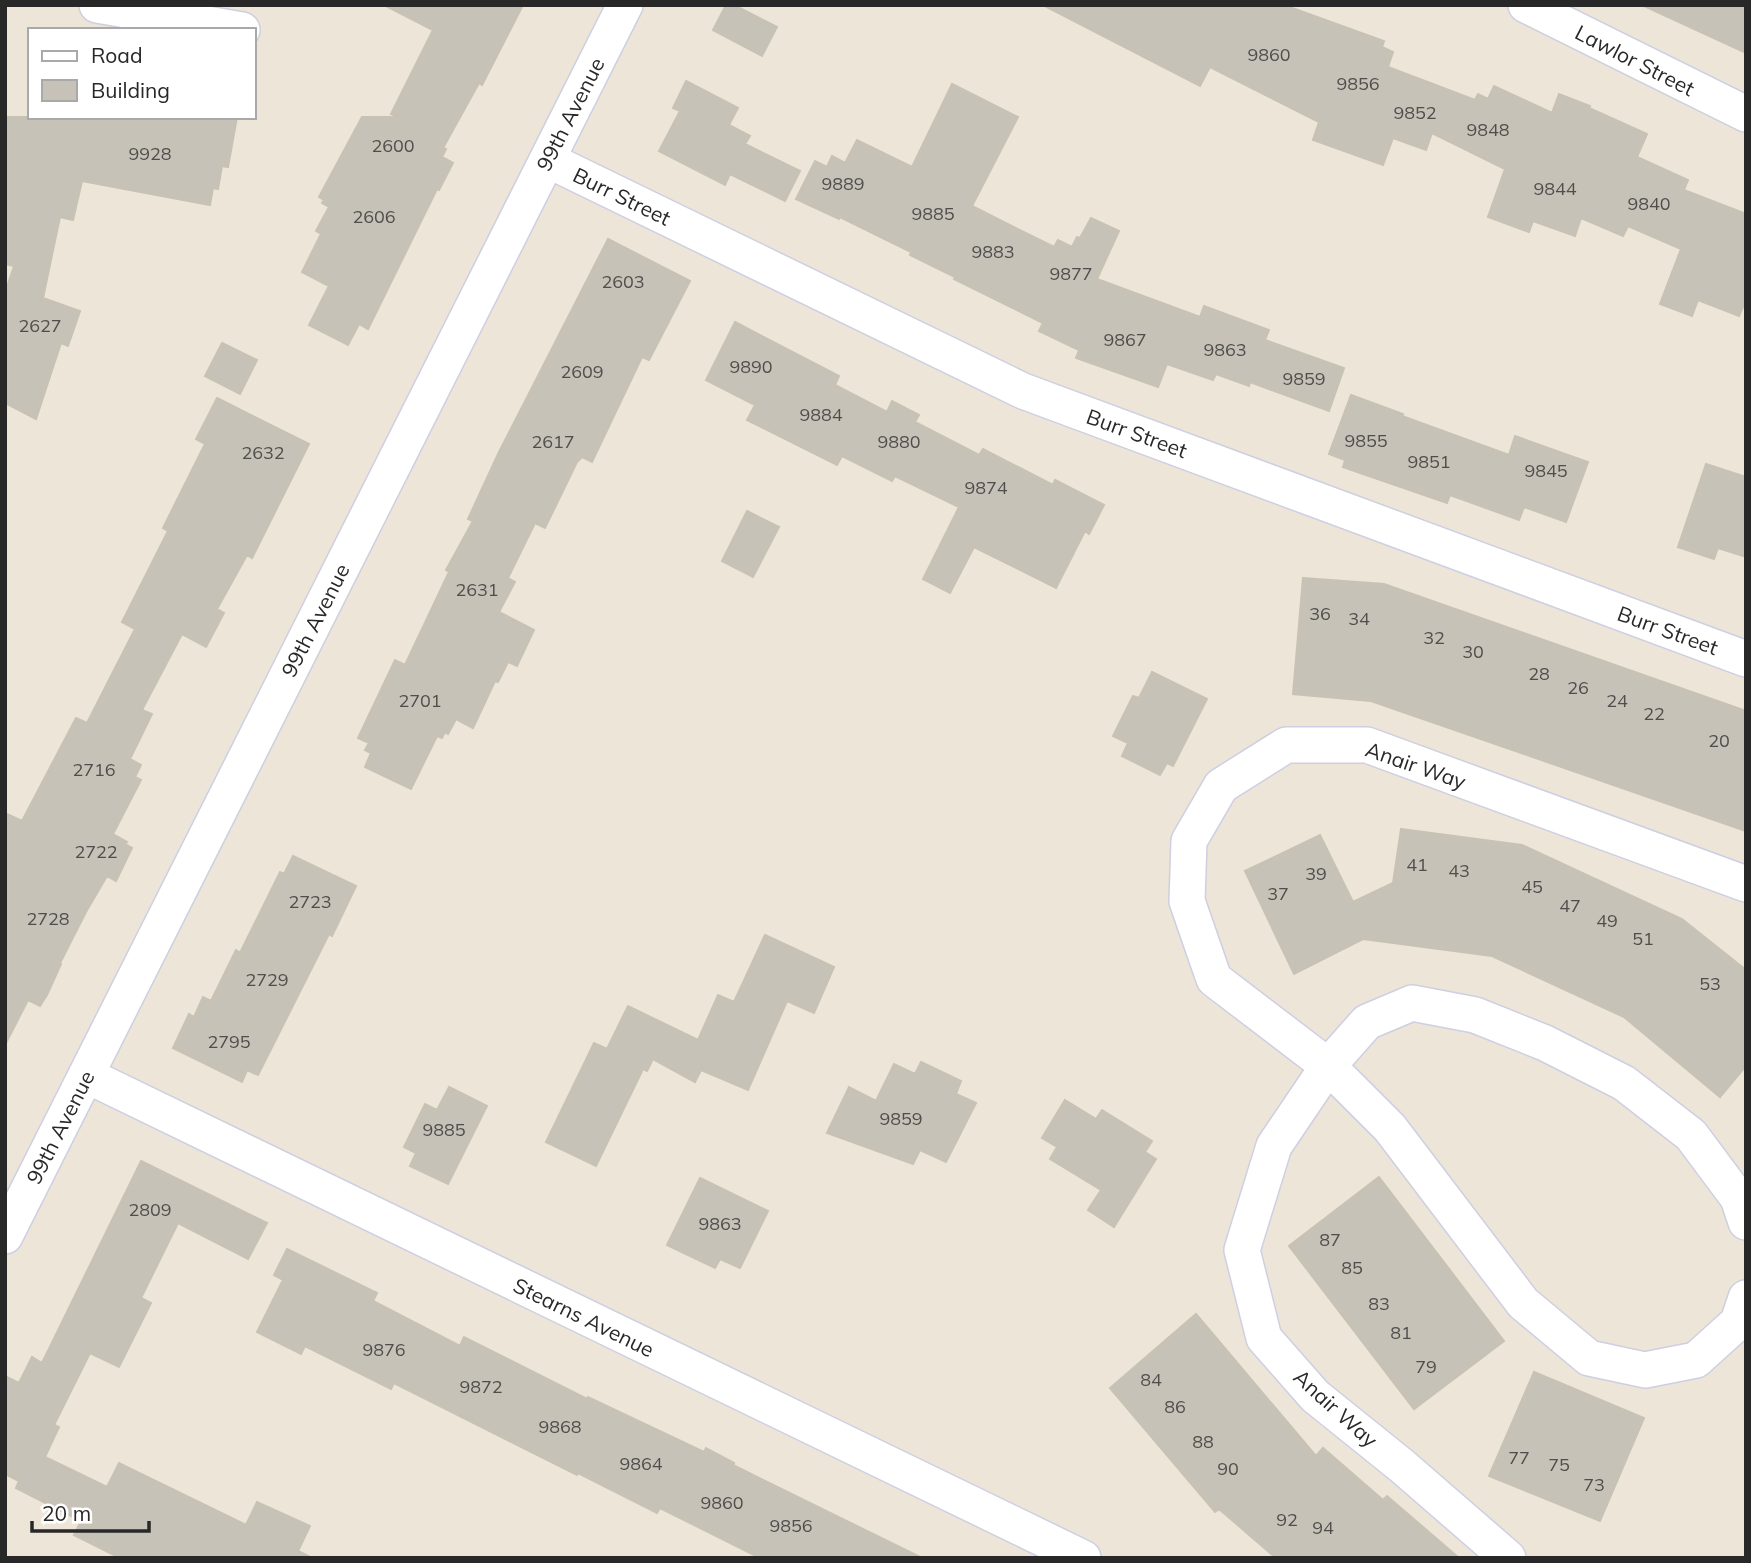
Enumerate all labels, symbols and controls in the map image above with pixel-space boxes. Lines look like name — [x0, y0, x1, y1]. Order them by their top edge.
street label: Lawlor Street — [1571, 19, 1699, 101]
legend — [28, 28, 256, 119]
text: Road — [91, 42, 142, 68]
house number: 9860 — [1247, 43, 1291, 66]
street label: 99th Avenue — [530, 53, 610, 175]
house number: 9856 — [1336, 72, 1380, 95]
text: Building — [91, 77, 170, 103]
house number: 9852 — [1393, 101, 1437, 124]
house number: 9848 — [1466, 118, 1510, 141]
house number: 2600 — [371, 134, 415, 157]
house number: 9928 — [128, 142, 172, 165]
street label: Burr Street — [569, 161, 675, 231]
house number: 9889 — [821, 172, 865, 195]
house number: 9844 — [1533, 177, 1577, 200]
house number: 9840 — [1627, 192, 1671, 215]
house number: 9885 — [911, 202, 955, 225]
house number: 2606 — [352, 205, 396, 228]
house number: 9883 — [971, 240, 1015, 263]
house number: 9877 — [1049, 262, 1093, 285]
house number: 2603 — [601, 270, 645, 293]
house number: 2627 — [18, 314, 62, 337]
house number: 9867 — [1103, 328, 1147, 351]
house number: 9863 — [1203, 338, 1247, 361]
house number: 9890 — [729, 355, 773, 378]
house number: 2609 — [560, 360, 604, 383]
house number: 9859 — [1282, 367, 1326, 390]
house number: 9884 — [799, 403, 843, 426]
street label: Burr Street — [1083, 403, 1191, 463]
house number: 9855 — [1344, 429, 1388, 452]
house number: 2617 — [531, 430, 575, 453]
house number: 9880 — [877, 430, 921, 453]
house number: 2632 — [241, 441, 285, 464]
house number: 9851 — [1407, 450, 1451, 473]
house number: 9845 — [1524, 459, 1568, 482]
house number: 9874 — [964, 476, 1008, 499]
street label: 99th Avenue — [275, 559, 355, 681]
house number: 2631 — [455, 578, 499, 601]
street label: Burr Street — [1614, 600, 1722, 660]
house number: 36 — [1309, 602, 1331, 625]
house number: 34 — [1348, 607, 1370, 630]
house number: 32 — [1423, 626, 1445, 649]
house number: 30 — [1462, 640, 1484, 663]
house number: 28 — [1528, 662, 1550, 685]
house number: 26 — [1567, 676, 1589, 699]
house number: 2701 — [398, 689, 442, 712]
house number: 24 — [1606, 689, 1628, 712]
house number: 22 — [1643, 702, 1665, 725]
house number: 20 — [1708, 729, 1730, 752]
street label: Anair Way — [1362, 736, 1470, 794]
house number: 2716 — [72, 758, 116, 781]
house number: 2722 — [74, 840, 118, 863]
house number: 41 — [1406, 853, 1428, 876]
house number: 43 — [1448, 859, 1470, 882]
house number: 39 — [1305, 862, 1327, 885]
house number: 45 — [1521, 875, 1543, 898]
house number: 37 — [1267, 882, 1289, 905]
house number: 2723 — [288, 890, 332, 913]
house number: 47 — [1559, 894, 1581, 917]
house number: 2728 — [26, 907, 70, 930]
house number: 49 — [1596, 909, 1618, 932]
house number: 51 — [1632, 927, 1654, 950]
house number: 2729 — [245, 968, 289, 991]
house number: 53 — [1699, 972, 1721, 995]
house number: 2795 — [207, 1030, 251, 1053]
street label: 99th Avenue — [20, 1066, 100, 1188]
house number: 9859 — [879, 1107, 923, 1130]
house number: 9885 — [422, 1118, 466, 1141]
house number: 2809 — [128, 1198, 172, 1221]
house number: 9863 — [698, 1212, 742, 1235]
house number: 87 — [1319, 1228, 1341, 1251]
house number: 85 — [1341, 1256, 1363, 1279]
street label: Stearns Avenue — [509, 1272, 659, 1362]
house number: 83 — [1368, 1292, 1390, 1315]
house number: 81 — [1390, 1321, 1412, 1344]
house number: 9876 — [362, 1338, 406, 1361]
house number: 79 — [1415, 1355, 1437, 1378]
street label: Anair Way — [1289, 1363, 1383, 1453]
house number: 84 — [1140, 1368, 1162, 1391]
house number: 9872 — [459, 1375, 503, 1398]
house number: 86 — [1164, 1395, 1186, 1418]
house number: 9868 — [538, 1415, 582, 1438]
house number: 88 — [1192, 1430, 1214, 1453]
house number: 77 — [1508, 1446, 1530, 1469]
house number: 9864 — [619, 1452, 663, 1475]
house number: 75 — [1548, 1453, 1570, 1476]
house number: 90 — [1217, 1457, 1239, 1480]
house number: 73 — [1583, 1473, 1605, 1496]
scale bar — [32, 1490, 149, 1534]
house number: 9860 — [700, 1491, 744, 1514]
text: 20 m — [42, 1500, 91, 1526]
house number: 92 — [1276, 1508, 1298, 1531]
house number: 9856 — [769, 1514, 813, 1537]
house number: 94 — [1312, 1516, 1334, 1539]

